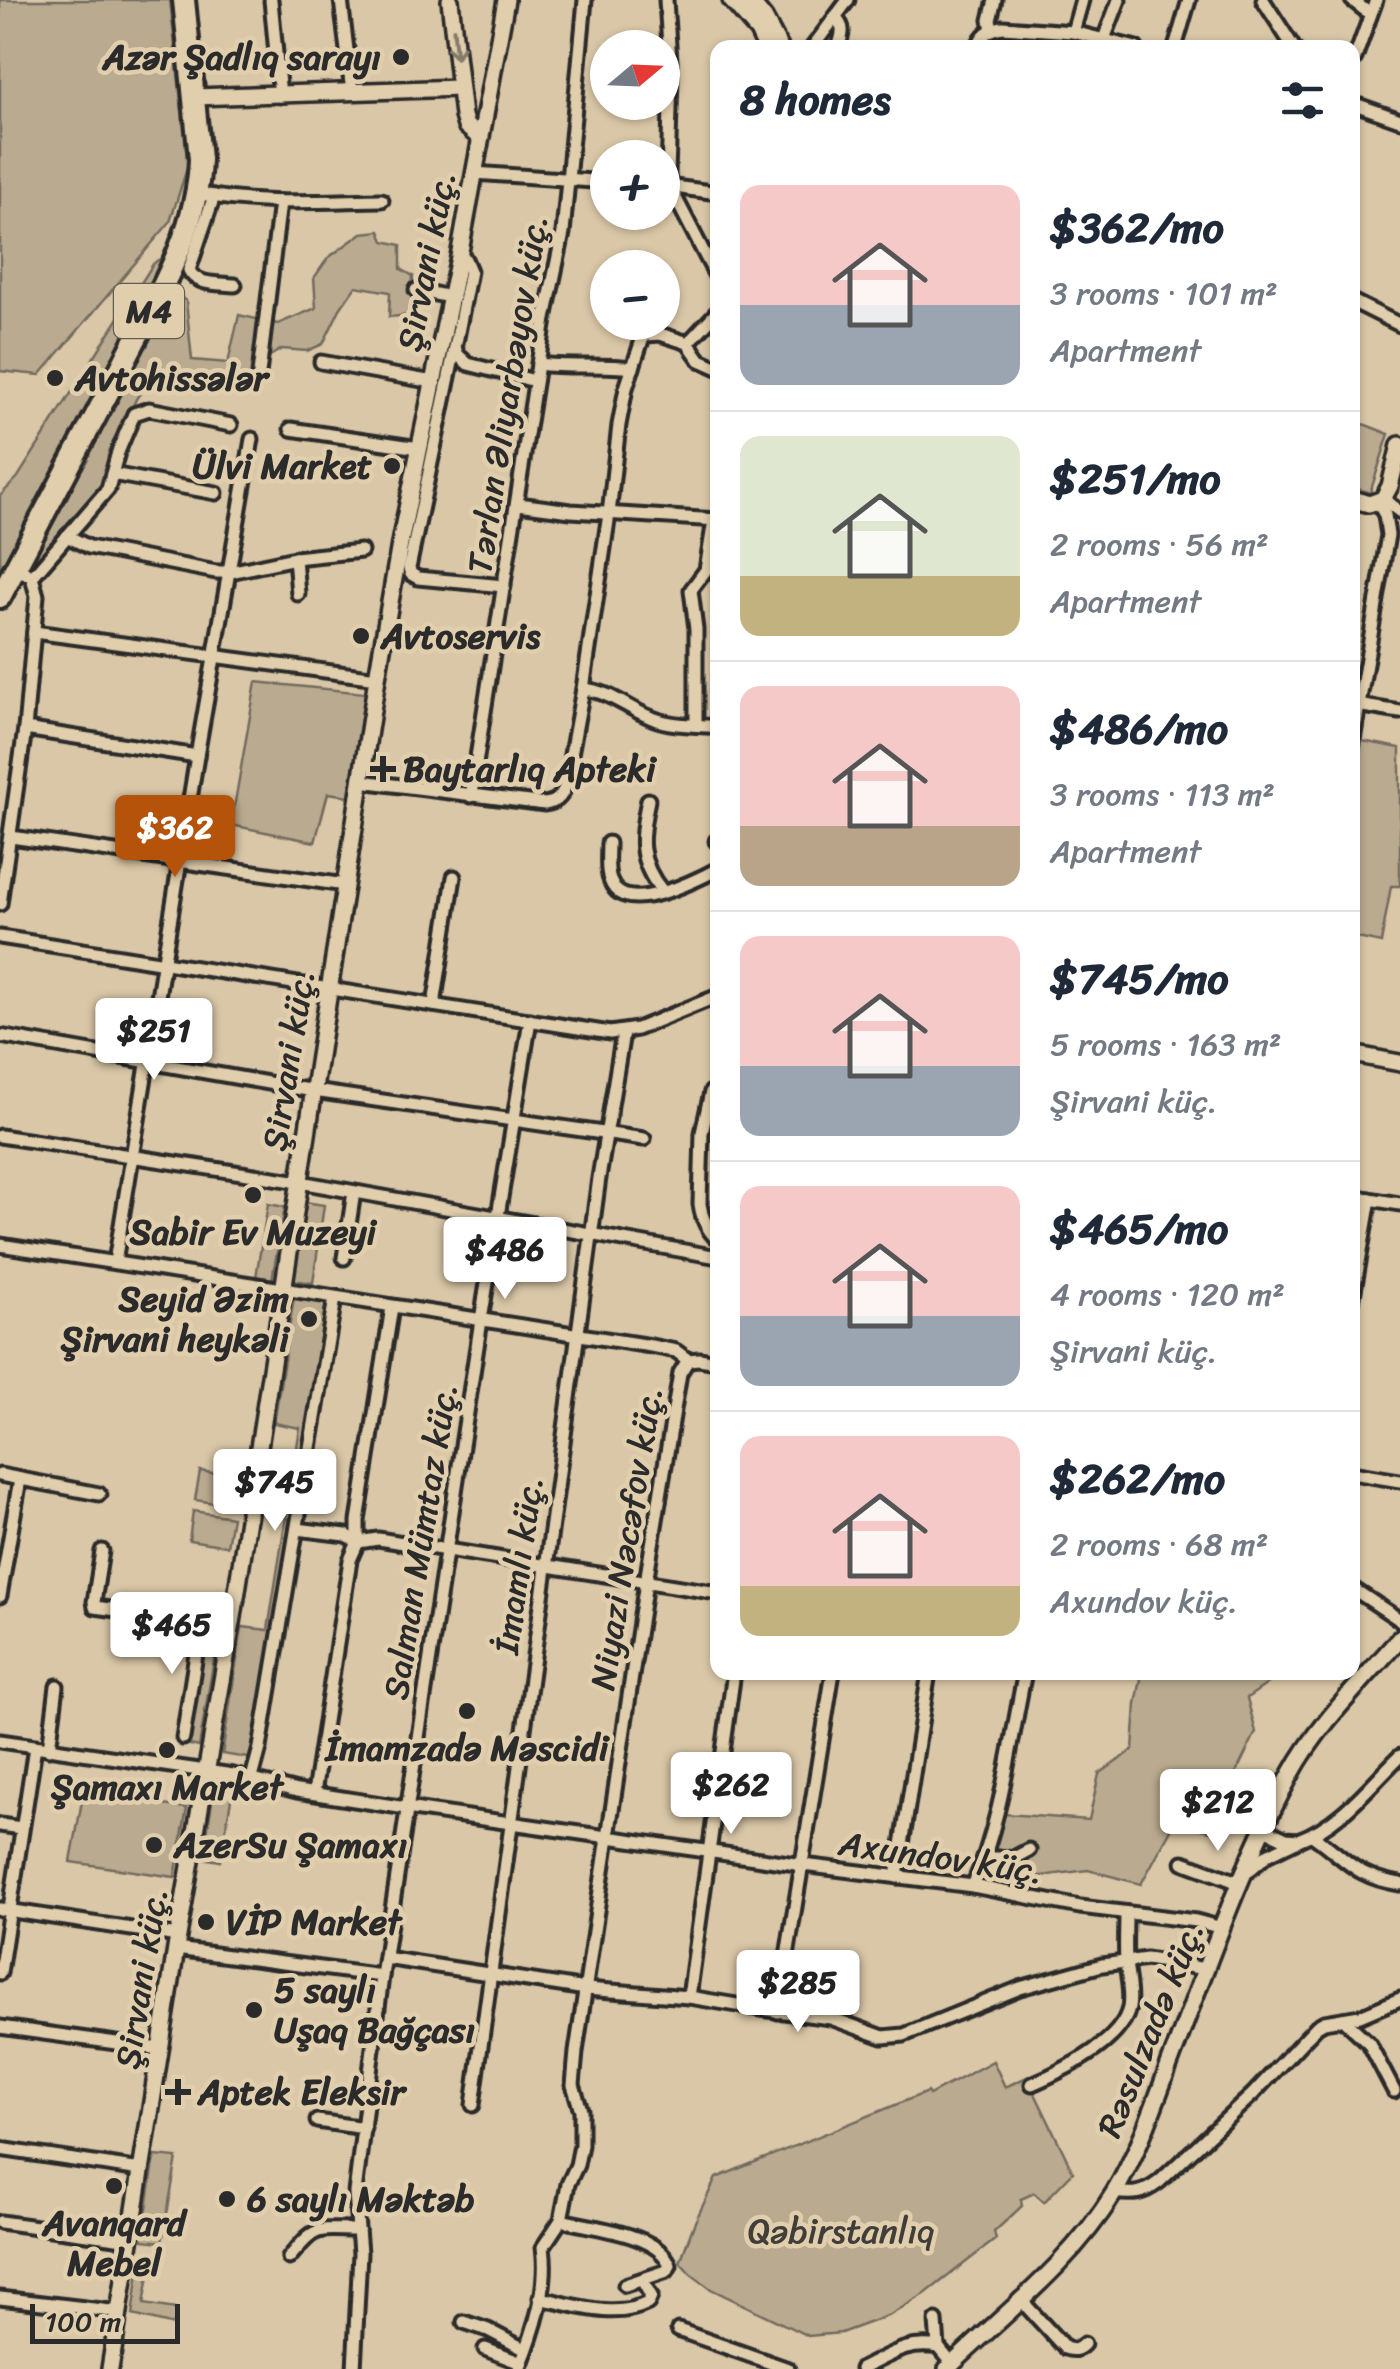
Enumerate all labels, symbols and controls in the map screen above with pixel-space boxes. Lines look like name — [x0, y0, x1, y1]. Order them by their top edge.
place label: Azər Şadlıq sarayı — [101, 26, 381, 88]
one-way arrow — [445, 27, 464, 59]
north arrow — [590, 30, 680, 120]
map controls — [590, 30, 680, 340]
marker: Azər Şadlıq sarayı — [390, 46, 412, 68]
text: 8 homes — [740, 63, 891, 137]
icon: filters — [1275, 73, 1330, 128]
button: + — [590, 140, 680, 230]
street label: Şirvani küç. — [378, 165, 474, 357]
text: $362/mo — [1050, 191, 1224, 265]
street label: Tərlan Əliyarbəyov küç. — [448, 210, 566, 578]
icon: home — [820, 225, 940, 345]
button: − — [590, 250, 680, 340]
text: 3 rooms · 101 m² — [1050, 265, 1278, 322]
road number: M4 — [114, 284, 184, 338]
text: Apartment — [1050, 322, 1201, 379]
place label: Avtohissələr — [73, 347, 270, 409]
marker: Avtohissələr — [44, 367, 66, 389]
place label: Ülvi Market — [193, 435, 373, 497]
text: $251/mo — [1050, 442, 1221, 516]
marker: Ülvi Market — [381, 455, 403, 477]
icon: home — [820, 476, 940, 596]
text: 2 rooms · 56 m² — [1050, 516, 1269, 573]
text: Apartment — [1050, 573, 1201, 630]
place label: Avtoservis — [379, 605, 541, 667]
marker: Avtoservis — [350, 625, 372, 647]
text: $486/mo — [1050, 692, 1228, 766]
icon: home — [820, 726, 940, 846]
place label: Baytarlıq Apteki — [403, 738, 658, 800]
marker: Baytarlıq Apteki — [372, 758, 394, 780]
text: 3 rooms · 113 m² — [1050, 766, 1275, 823]
pin: $362 — [116, 795, 234, 880]
text: $362 — [137, 799, 213, 856]
text: Apartment — [1050, 823, 1201, 880]
text: $745/mo — [1050, 942, 1229, 1016]
street label: Şirvani küç. — [243, 965, 333, 1155]
icon: home — [820, 976, 940, 1096]
pin: $251 — [95, 998, 213, 1083]
text: $251 — [117, 1002, 191, 1059]
text: 5 rooms · 163 m² — [1050, 1016, 1281, 1073]
text: Şirvani küç. — [1050, 1073, 1217, 1130]
marker: Sabir Ev Muzeyi — [242, 1184, 264, 1206]
text: $465/mo — [1050, 1192, 1228, 1266]
place label: Sabir Ev Muzeyi — [129, 1201, 378, 1263]
pin: $486 — [446, 1217, 564, 1302]
text: $486 — [465, 1221, 545, 1278]
icon: home — [820, 1226, 940, 1346]
text: 4 rooms · 120 m² — [1050, 1266, 1285, 1323]
place label: Seyid Əzim Şirvani heykəli — [60, 1268, 291, 1370]
marker: Seyid Əzim Şirvani heykəli — [298, 1308, 320, 1330]
text: Şirvani küç. — [1050, 1323, 1217, 1380]
street label: Salman Mümtaz küç. — [364, 1378, 476, 1704]
street label: Niyazi Nəcəfov küç. — [571, 1382, 681, 1694]
text: $262/mo — [1050, 1442, 1225, 1516]
pin: $745 — [216, 1449, 334, 1534]
text: $745 — [235, 1453, 315, 1510]
street label: İmamlı küç. — [475, 1472, 561, 1659]
icon: home — [820, 1476, 940, 1596]
text: 2 rooms · 68 m² — [1050, 1516, 1268, 1573]
text: Axundov küç. — [1050, 1573, 1238, 1630]
pin: $465 — [113, 1592, 231, 1677]
text: $465 — [132, 1596, 212, 1653]
marker: İmamzadə Məscidi — [456, 1700, 478, 1722]
place label: İmamzadə Məscidi — [324, 1717, 611, 1779]
marker: Şamaxı Market — [156, 1739, 178, 1761]
pin: $262 — [672, 1752, 790, 1837]
place label: Şamaxı Market — [50, 1756, 285, 1818]
text: $262 — [693, 1756, 769, 1813]
pin: $212 — [1159, 1769, 1277, 1854]
text: $212 — [1182, 1773, 1254, 1830]
street label: Axundov küç. — [834, 1812, 1047, 1902]
place label: AzerSu Şamaxı — [172, 1814, 407, 1876]
marker: AzerSu Şamaxı — [143, 1834, 165, 1856]
street label: Şirvani küç. — [96, 1883, 186, 2073]
place label: VİP Market — [226, 1891, 403, 1953]
marker: VİP Market — [195, 1911, 217, 1933]
street label: Rəsulzadə küç. — [1078, 1911, 1222, 2147]
pin: $285 — [739, 1950, 857, 2035]
text: $285 — [759, 1954, 837, 2011]
place label: 5 saylı Uşaq Bağçası — [274, 1959, 475, 2061]
marker: 5 saylı Uşaq Bağçası — [243, 1999, 265, 2021]
place label: Aptek Eleksir — [196, 2061, 407, 2123]
marker: Aptek Eleksir — [167, 2081, 189, 2103]
place label: 6 saylı Məktəb — [247, 2168, 474, 2230]
marker: Avanqard Mebel — [103, 2175, 125, 2197]
marker: 6 saylı Məktəb — [216, 2188, 238, 2210]
place label: Avanqard Mebel — [40, 2192, 188, 2294]
park label: Qəbirstanlıq — [748, 2200, 934, 2262]
text: 100 m — [45, 2297, 121, 2346]
scale bar — [30, 2299, 180, 2344]

